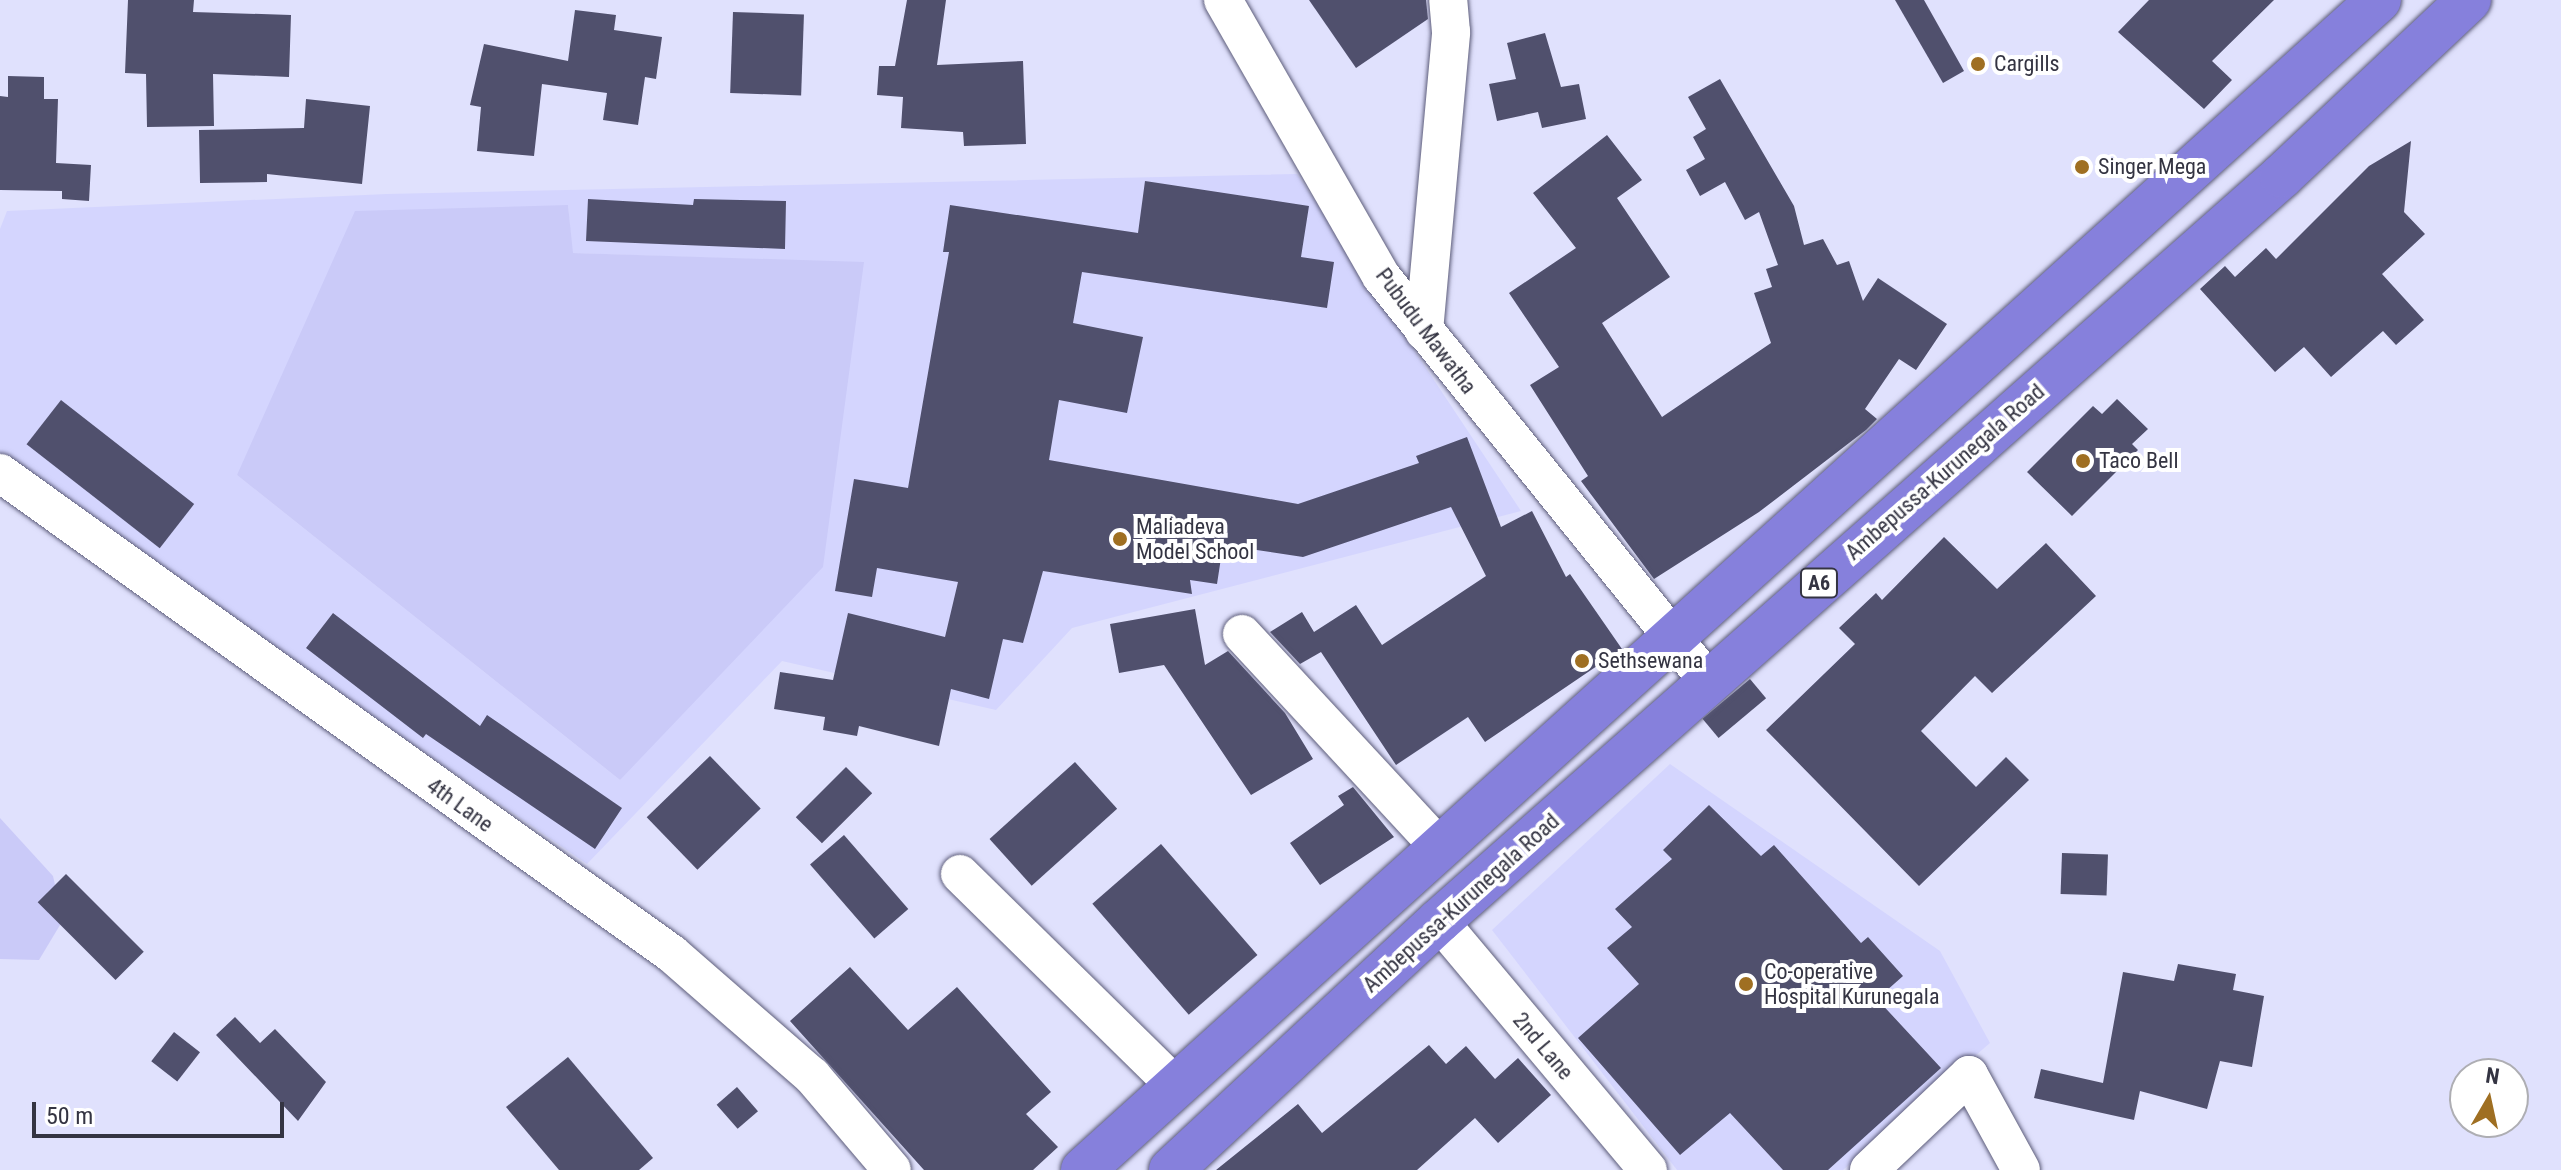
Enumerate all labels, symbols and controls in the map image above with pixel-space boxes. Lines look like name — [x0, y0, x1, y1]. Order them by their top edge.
place label: Cargills — [1994, 51, 2060, 77]
marker: Cargills — [1969, 55, 1987, 73]
place label: Singer Mega — [2098, 154, 2206, 180]
marker: Singer Mega — [2073, 158, 2091, 176]
street label: Pubudu Mawatha — [1370, 263, 1482, 399]
street label: Ambepussa-Kurunegala Road — [1840, 378, 2050, 566]
place label: Taco Bell — [2099, 448, 2178, 474]
marker: Taco Bell — [2074, 452, 2092, 470]
place label: Maliadeva Model School — [1136, 513, 1254, 564]
marker: Maliadeva Model School — [1111, 530, 1129, 548]
road number: A6 — [1799, 567, 1839, 599]
place label: Sethsewana — [1598, 648, 1703, 674]
marker: Sethsewana — [1573, 652, 1591, 670]
street label: 4th Lane — [422, 772, 498, 838]
street label: Ambepussa-Kurunegala Road — [1357, 808, 1565, 998]
place label: Co-operative Hospital Kurunegala — [1764, 958, 1939, 1010]
marker: Co-operative Hospital Kurunegala — [1735, 973, 1757, 995]
street label: 2nd Lane — [1507, 1007, 1579, 1085]
north arrow — [2449, 1058, 2529, 1138]
text: N — [2484, 1062, 2501, 1089]
scale bar — [36, 1086, 288, 1136]
text: 50 m — [46, 1102, 93, 1130]

